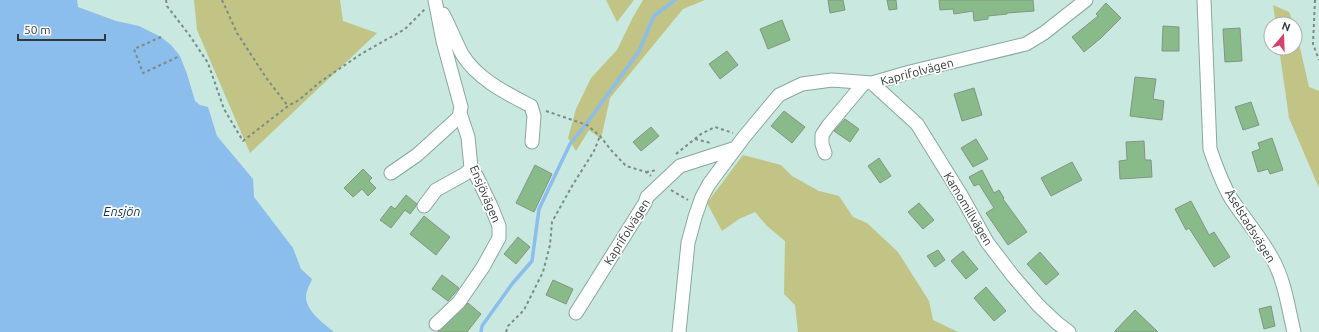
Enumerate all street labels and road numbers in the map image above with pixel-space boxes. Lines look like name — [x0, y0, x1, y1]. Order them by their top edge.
street label: Kaprifolvägen — [879, 56, 955, 88]
street label: Ensjövägen — [468, 163, 503, 224]
street label: Kamomillvägen — [942, 170, 995, 248]
street label: Åselstadsvägen — [1223, 187, 1278, 265]
street label: Kaprifolvägen — [601, 196, 652, 267]

